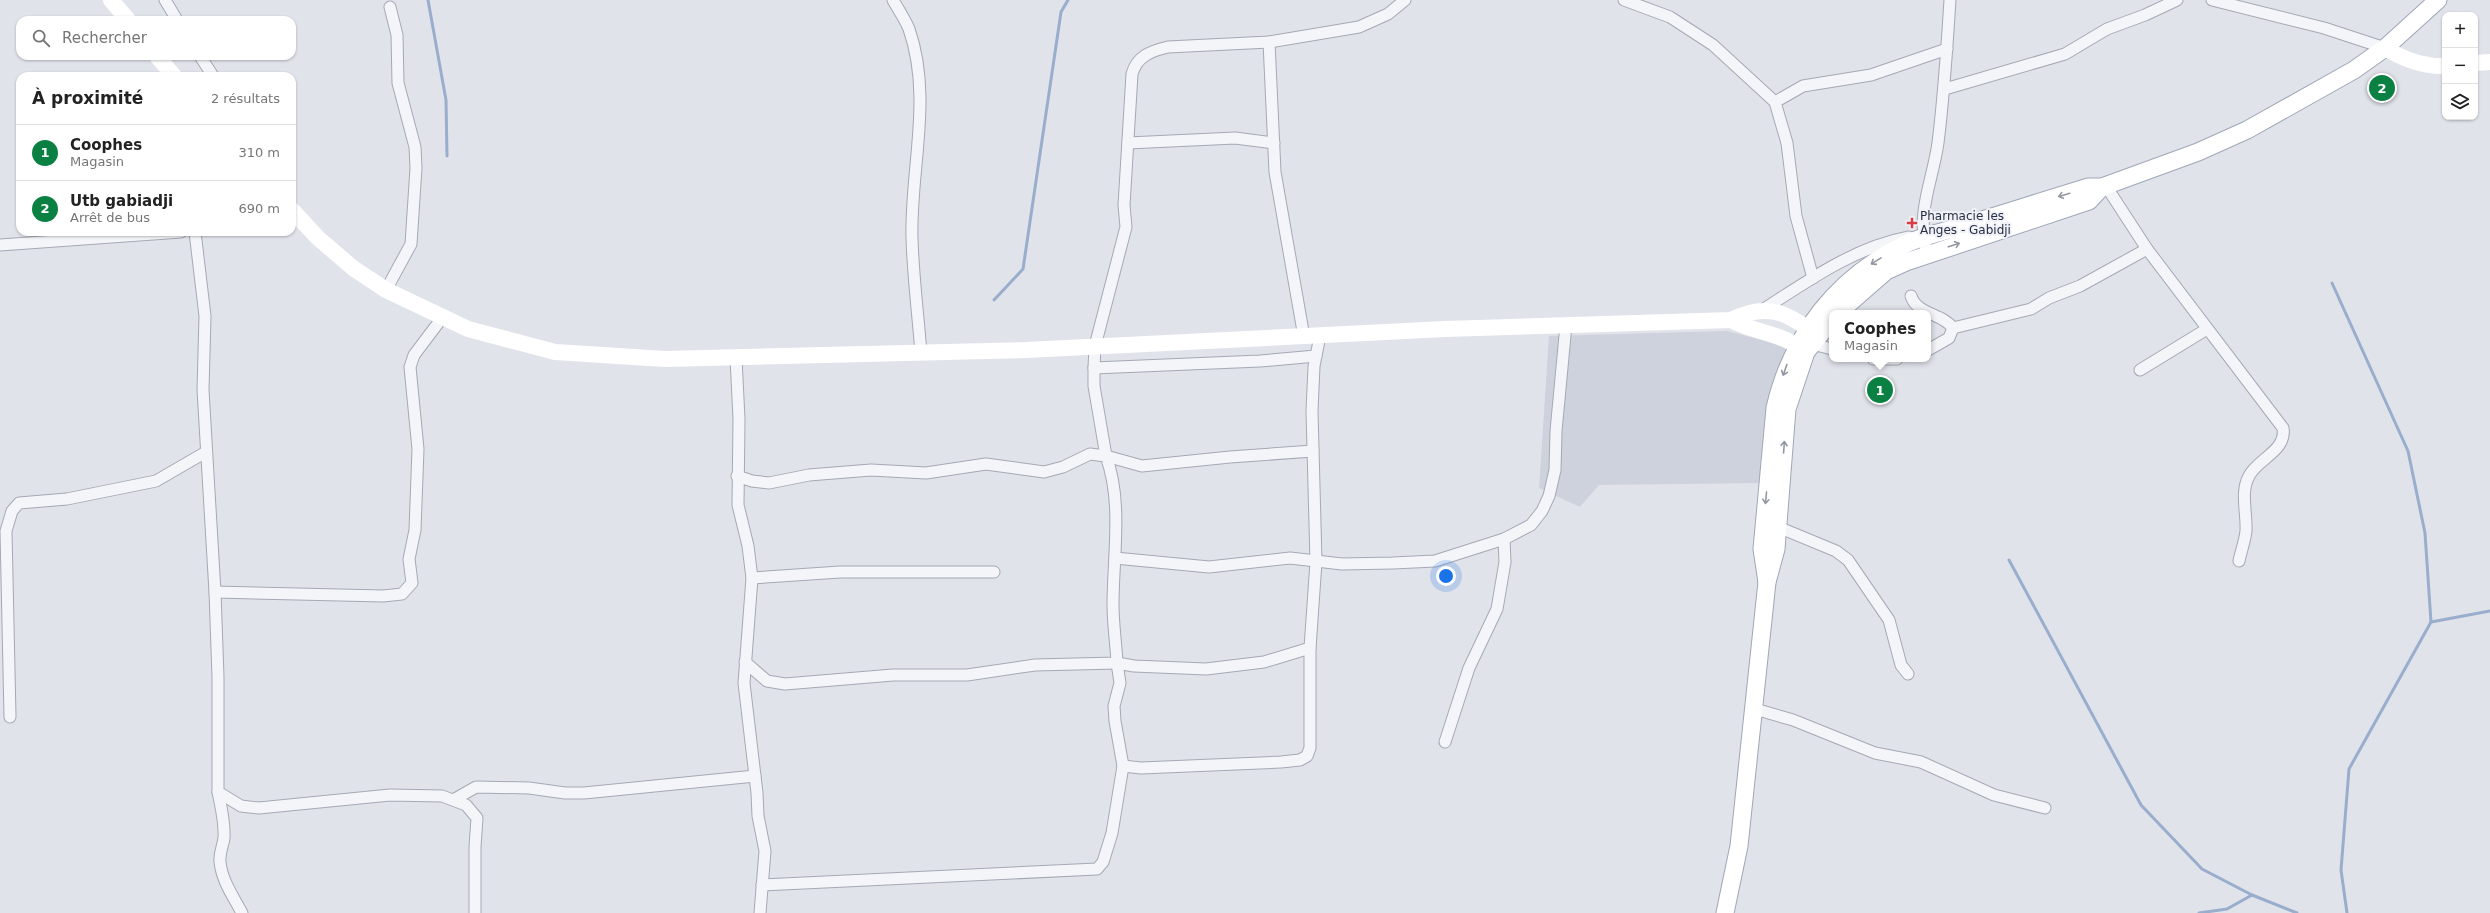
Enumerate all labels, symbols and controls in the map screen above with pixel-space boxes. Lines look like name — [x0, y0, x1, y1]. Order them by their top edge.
map controls — [2442, 12, 2478, 120]
button: + — [2442, 12, 2478, 48]
search box — [16, 16, 296, 60]
icon: search — [30, 27, 52, 49]
text: Rechercher — [62, 29, 147, 47]
button: − — [2442, 48, 2478, 84]
pin: 2 — [2369, 73, 2395, 103]
button: layers — [2442, 84, 2478, 120]
text: À proximité — [32, 88, 143, 108]
text: 2 résultats — [211, 91, 280, 106]
text: Coophes — [70, 136, 142, 154]
text: 1 — [40, 145, 50, 160]
text: 310 m — [238, 145, 280, 160]
text: Magasin — [70, 154, 124, 169]
text: Utb gabiadji — [70, 192, 173, 210]
one-way arrow — [2058, 192, 2071, 199]
text: 2 — [40, 201, 50, 216]
text: 690 m — [238, 201, 280, 216]
place label: Pharmacie les Anges - Gabidji — [1920, 209, 2011, 237]
text: Arrêt de bus — [70, 210, 150, 225]
marker: Pharmacie les Anges - Gabidji — [1907, 218, 1917, 228]
one-way arrow — [1948, 241, 1961, 248]
one-way arrow — [1870, 258, 1882, 266]
popup — [1829, 310, 1931, 362]
text: Coophes — [1844, 320, 1916, 338]
text: Magasin — [1844, 338, 1898, 353]
one-way arrow — [1781, 364, 1789, 376]
pin: 1 — [1867, 375, 1893, 405]
one-way arrow — [1781, 441, 1788, 454]
one-way arrow — [1763, 491, 1770, 504]
your location — [1436, 566, 1456, 586]

